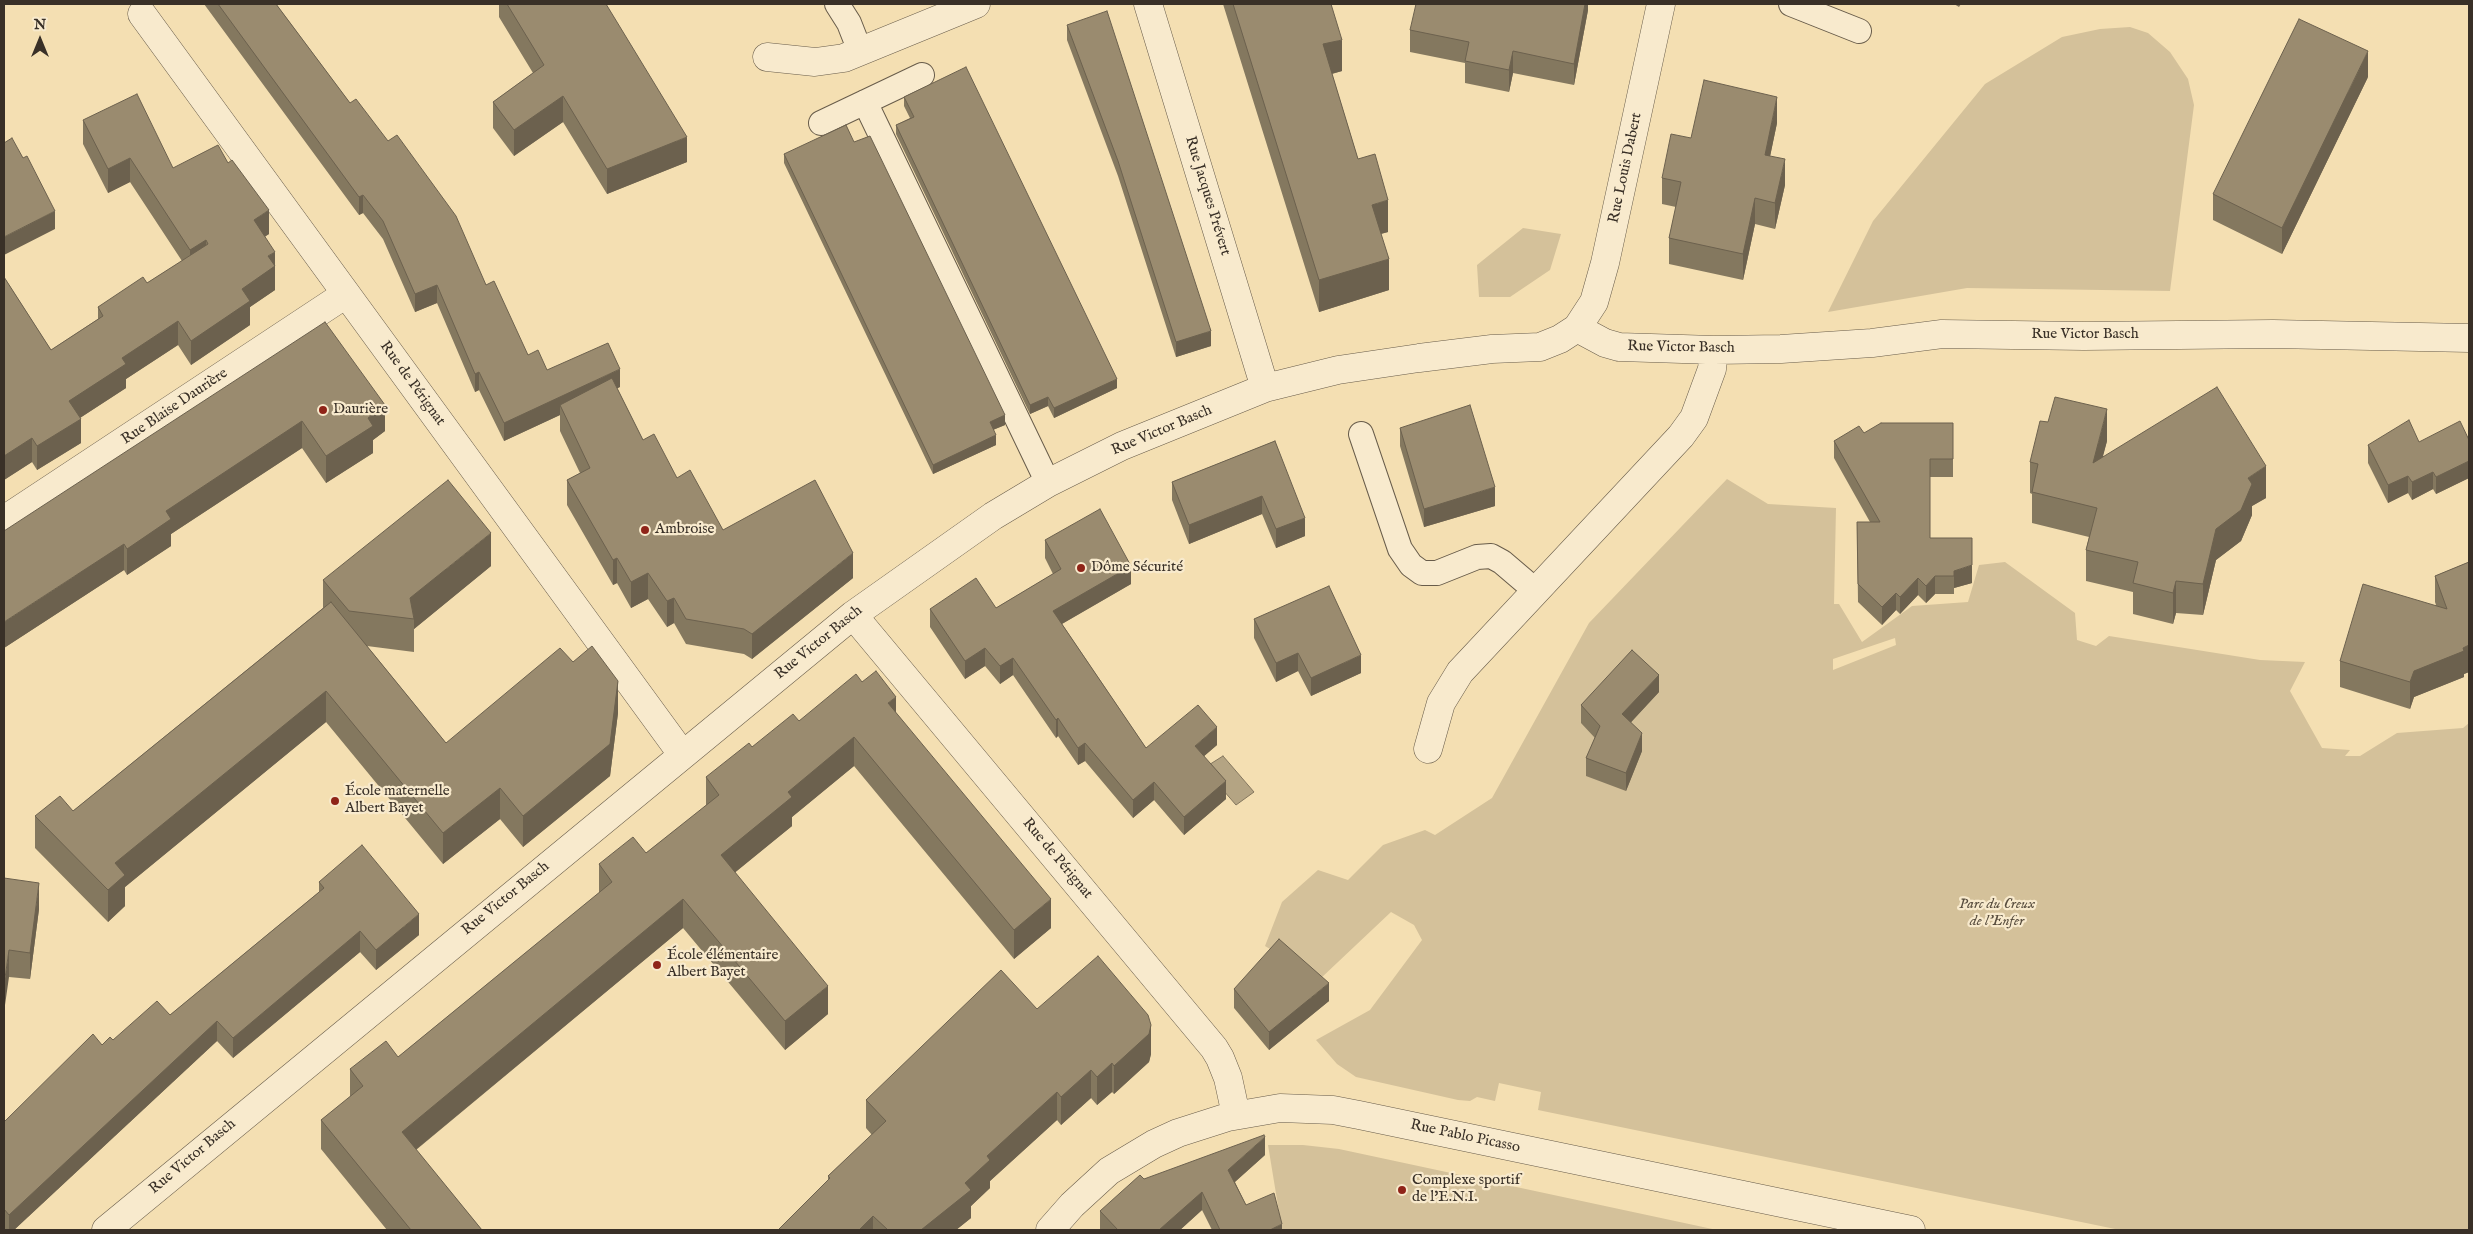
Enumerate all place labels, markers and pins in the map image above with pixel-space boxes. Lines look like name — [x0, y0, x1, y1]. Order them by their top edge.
place label: Daurière — [333, 401, 388, 419]
marker: Daurière — [317, 404, 329, 416]
place label: Ambroise — [655, 521, 714, 539]
marker: Ambroise — [639, 524, 651, 536]
place label: Dôme Sécurité — [1091, 559, 1183, 577]
marker: Dôme Sécurité — [1075, 562, 1087, 574]
place label: École maternelle Albert Bayet — [345, 783, 450, 818]
marker: École maternelle Albert Bayet — [329, 795, 341, 807]
place label: École élémentaire Albert Bayet — [667, 947, 778, 982]
marker: École élémentaire Albert Bayet — [651, 959, 663, 971]
place label: Complexe sportif de l'E.N.I. — [1412, 1172, 1520, 1207]
marker: Complexe sportif de l'E.N.I. — [1396, 1184, 1408, 1196]

